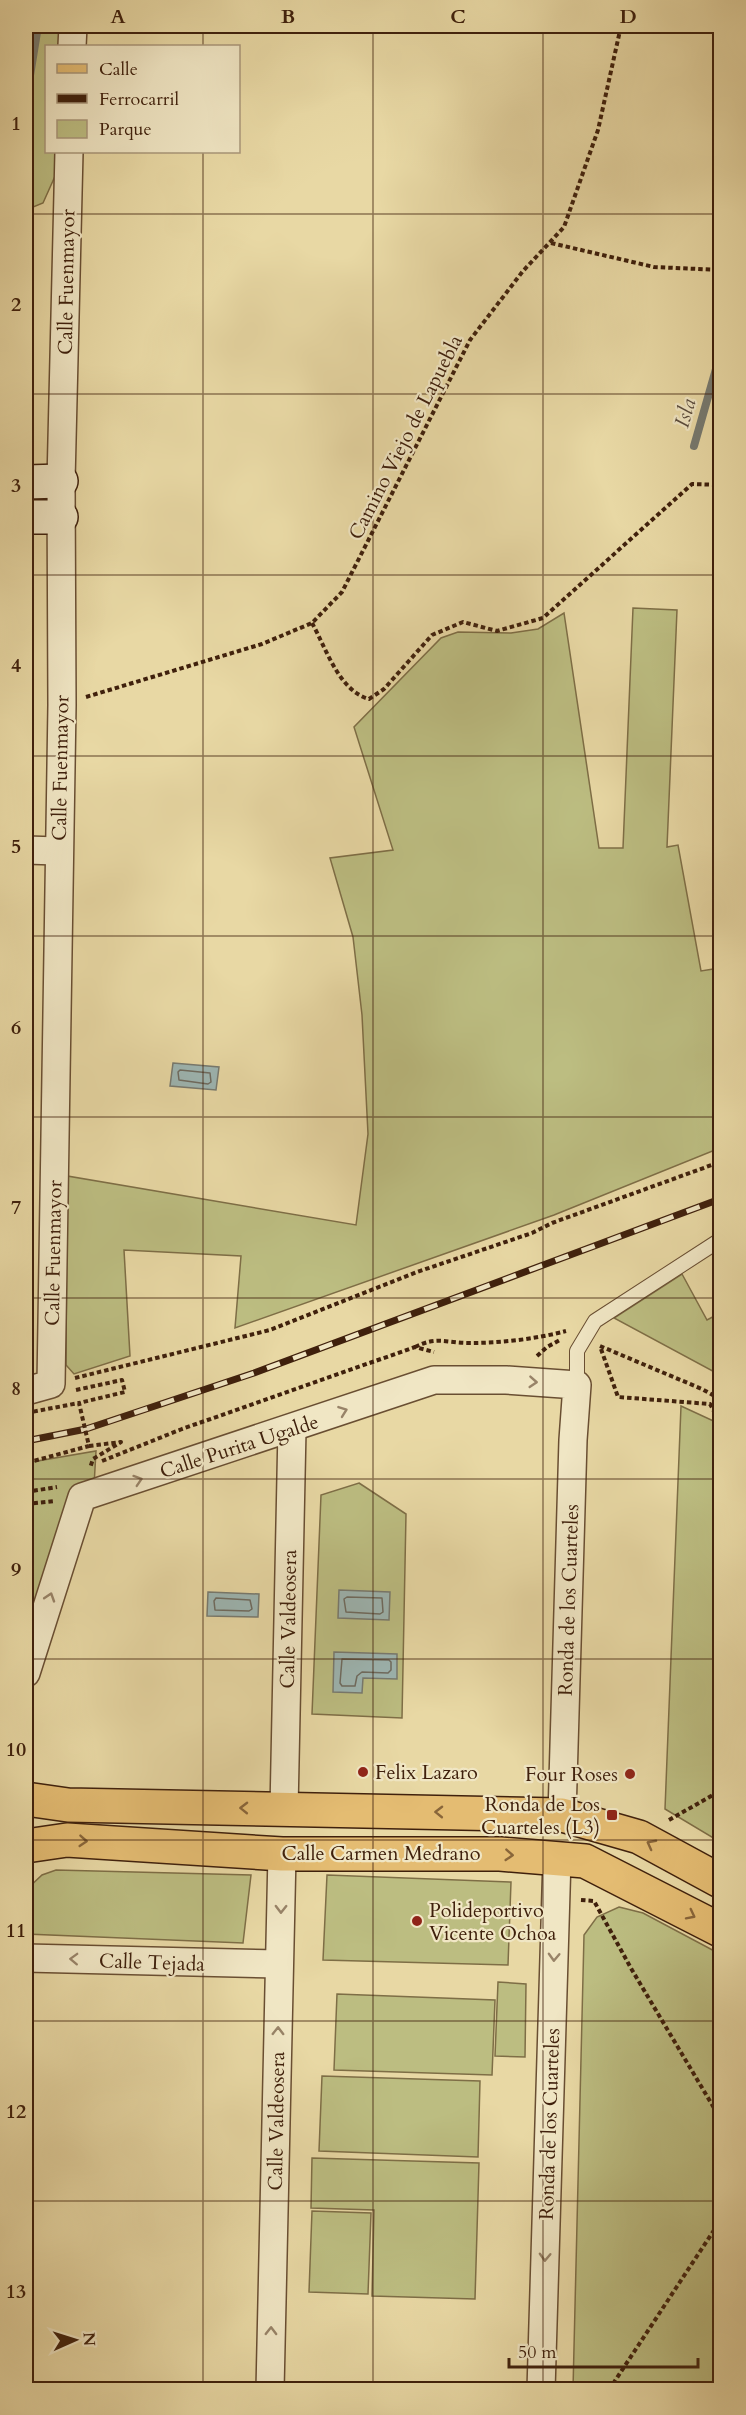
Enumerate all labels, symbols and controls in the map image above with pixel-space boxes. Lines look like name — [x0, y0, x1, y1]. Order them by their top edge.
text: A — [110, 3, 126, 30]
text: B — [281, 3, 295, 30]
text: C — [450, 3, 466, 30]
text: D — [619, 3, 637, 30]
legend — [45, 45, 240, 153]
text: Calle — [99, 57, 138, 82]
text: Ferrocarril — [99, 87, 179, 112]
text: 1 — [11, 110, 21, 137]
text: Parque — [99, 117, 152, 142]
street label: Calle Fuenmayor — [52, 208, 81, 355]
text: 2 — [11, 291, 21, 318]
street label: Camino Viejo de Lapuebla — [342, 330, 469, 544]
water label: Isla — [668, 395, 703, 431]
text: 3 — [11, 472, 21, 499]
text: 4 — [11, 652, 21, 679]
street label: Calle Fuenmayor — [46, 694, 75, 841]
text: 5 — [11, 833, 21, 860]
text: 6 — [11, 1014, 21, 1041]
street label: Calle Fuenmayor — [39, 1179, 68, 1326]
text: 7 — [11, 1194, 21, 1221]
text: 8 — [11, 1375, 21, 1402]
one-way arrow — [528, 1375, 537, 1388]
one-way arrow — [337, 1406, 348, 1419]
street label: Calle Purita Ugalde — [156, 1408, 322, 1485]
one-way arrow — [132, 1475, 143, 1487]
street label: Ronda de los Cuarteles — [552, 1503, 585, 1697]
street label: Calle Valdeosera — [274, 1549, 303, 1689]
text: 9 — [11, 1556, 21, 1583]
one-way arrow — [43, 1592, 55, 1603]
text: 10 — [6, 1736, 26, 1763]
place label: Felix Lazaro — [375, 1759, 478, 1786]
place label: Four Roses — [525, 1761, 618, 1788]
marker: Felix Lazaro — [356, 1765, 370, 1779]
marker: Four Roses — [623, 1767, 637, 1781]
place label: Ronda de Los Cuarteles (L3) — [481, 1791, 600, 1841]
one-way arrow — [240, 1802, 249, 1815]
one-way arrow — [435, 1805, 444, 1818]
marker: Ronda de Los Cuarteles (L3) — [605, 1808, 619, 1822]
one-way arrow — [79, 1834, 88, 1847]
street label: Calle Carmen Medrano — [281, 1840, 481, 1867]
one-way arrow — [646, 1840, 657, 1851]
one-way arrow — [505, 1848, 514, 1861]
place label: Polideportivo Vicente Ochoa — [429, 1897, 557, 1947]
one-way arrow — [274, 1904, 287, 1913]
one-way arrow — [685, 1907, 696, 1919]
marker: Polideportivo Vicente Ochoa — [410, 1914, 424, 1928]
text: 11 — [6, 1917, 26, 1944]
street label: Calle Tejada — [99, 1947, 206, 1978]
one-way arrow — [69, 1953, 78, 1965]
one-way arrow — [548, 1953, 561, 1962]
one-way arrow — [272, 2027, 284, 2036]
street label: Ronda de los Cuarteles — [533, 2027, 566, 2221]
street label: Calle Valdeosera — [262, 2051, 291, 2191]
text: 12 — [6, 2098, 26, 2125]
one-way arrow — [539, 2253, 552, 2262]
text: 13 — [6, 2278, 26, 2305]
north arrow — [45, 2310, 105, 2370]
one-way arrow — [265, 2327, 277, 2336]
scale bar — [509, 2331, 698, 2369]
text: N — [78, 2332, 100, 2347]
text: 50 m — [518, 2340, 557, 2365]

